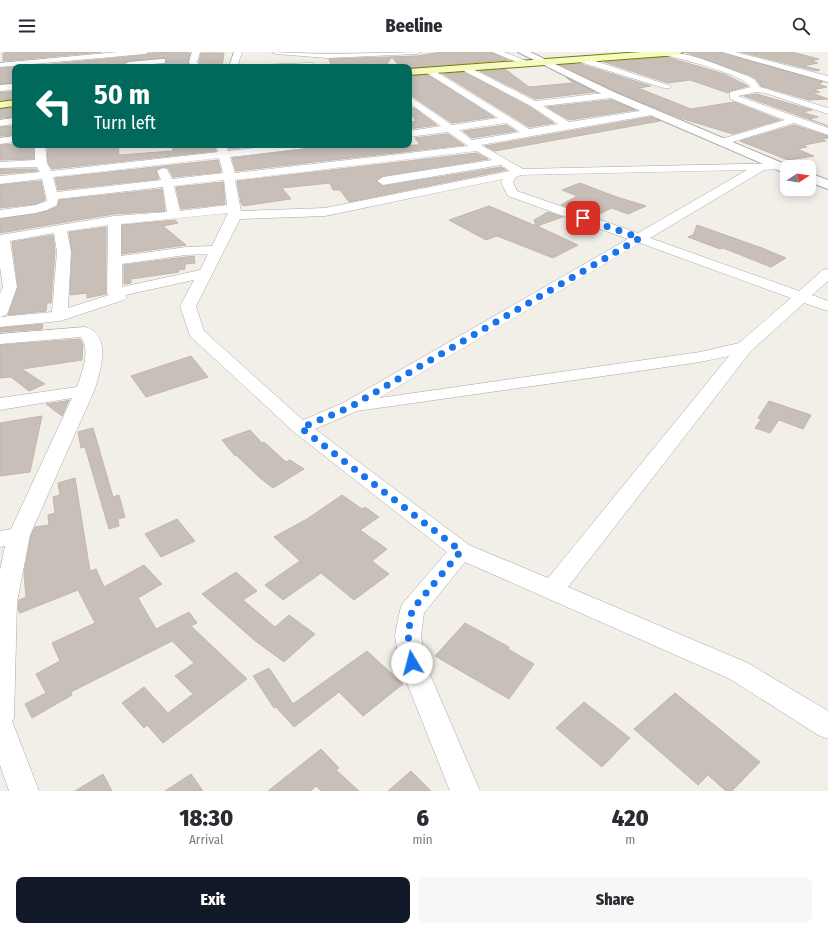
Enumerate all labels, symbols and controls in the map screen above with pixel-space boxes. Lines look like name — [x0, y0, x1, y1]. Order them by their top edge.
icon: menu — [16, 15, 38, 37]
text: Beeline — [386, 15, 442, 37]
icon: search — [790, 15, 812, 37]
text: 50 m — [94, 78, 150, 111]
icon: left — [28, 80, 80, 132]
text: Turn left — [94, 112, 156, 134]
north arrow — [780, 160, 816, 196]
map controls — [780, 160, 816, 196]
pin — [566, 201, 600, 235]
icon: arrive — [572, 207, 594, 229]
position arrow — [391, 642, 433, 684]
text: 18:30 — [179, 804, 233, 832]
text: 6 — [416, 804, 429, 832]
text: 420 — [612, 804, 649, 832]
text: Arrival — [189, 832, 223, 847]
text: min — [413, 832, 433, 847]
text: m — [625, 832, 635, 847]
button: Exit — [16, 877, 410, 923]
button: Share — [418, 877, 812, 923]

